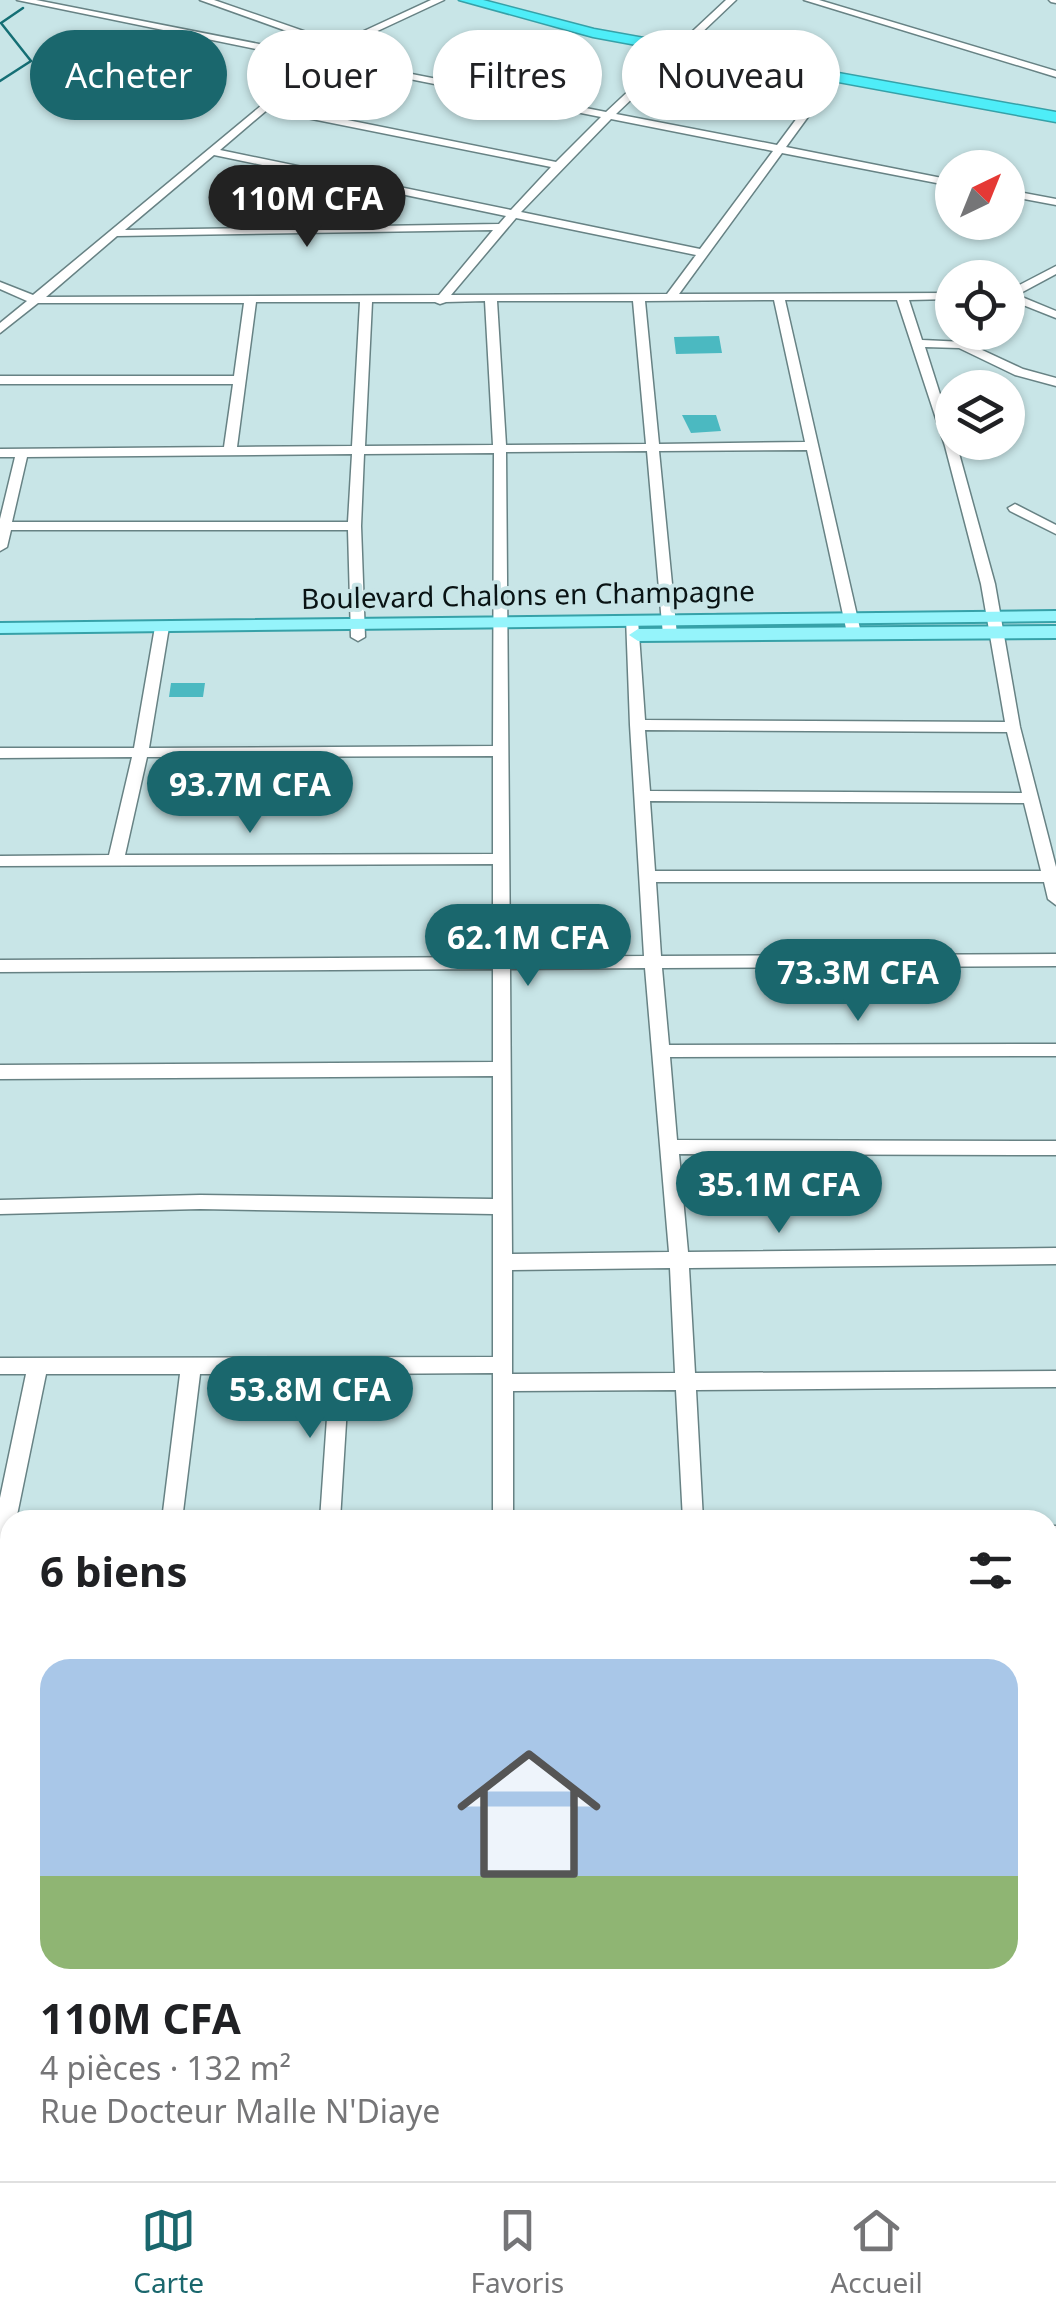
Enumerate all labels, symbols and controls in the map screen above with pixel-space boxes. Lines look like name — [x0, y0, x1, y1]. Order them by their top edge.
chip: Acheter — [30, 30, 227, 120]
chip: Louer — [247, 30, 413, 120]
chip: Filtres — [433, 30, 602, 120]
chip: Nouveau — [622, 30, 840, 120]
north arrow — [935, 150, 1025, 240]
map controls — [935, 150, 1025, 460]
pin: 110M CFA — [204, 165, 410, 250]
text: 110M CFA — [230, 176, 384, 219]
button: locate — [935, 260, 1025, 350]
button: layers — [935, 370, 1025, 460]
street label: Boulevard Chalons en Champagne — [301, 571, 755, 617]
pin: 93.7M CFA — [136, 751, 364, 836]
text: 93.7M CFA — [169, 762, 331, 805]
pin: 62.1M CFA — [414, 904, 642, 989]
text: 62.1M CFA — [447, 915, 609, 958]
pin: 73.3M CFA — [744, 939, 972, 1024]
text: 73.3M CFA — [777, 950, 939, 993]
pin: 35.1M CFA — [665, 1151, 893, 1236]
text: 35.1M CFA — [698, 1162, 860, 1205]
pin: 53.8M CFA — [196, 1356, 424, 1441]
text: 53.8M CFA — [229, 1367, 391, 1410]
text: 6 biens — [40, 1542, 188, 1599]
icon: filters — [963, 1543, 1018, 1598]
icon: home — [439, 1724, 619, 1904]
text: 110M CFA — [40, 1989, 241, 2046]
text: 4 pièces · 132 m² — [40, 2046, 291, 2089]
text: Rue Docteur Malle N'Diaye — [40, 2089, 440, 2132]
tab: Carte — [133, 2203, 204, 2301]
tab: Favoris — [470, 2203, 564, 2301]
tab: Accueil — [830, 2203, 923, 2301]

